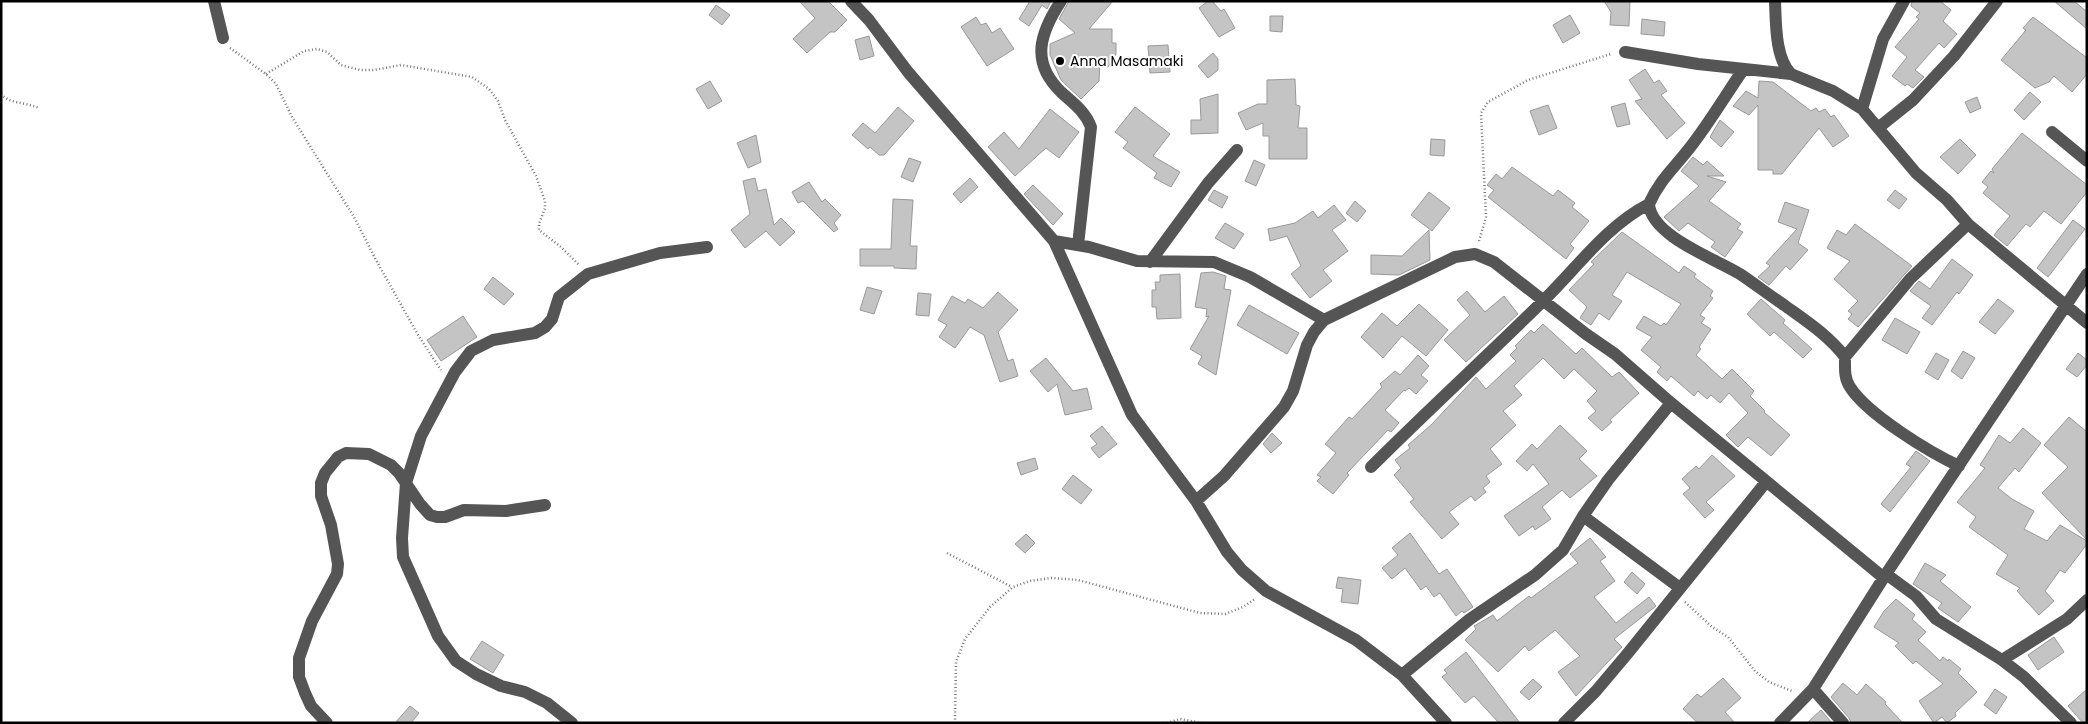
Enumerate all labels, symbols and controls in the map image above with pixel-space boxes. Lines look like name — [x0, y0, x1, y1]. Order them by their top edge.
place label: Anna Masamaki — [1070, 51, 1183, 71]
marker: Anna Masamaki — [1054, 55, 1066, 67]

